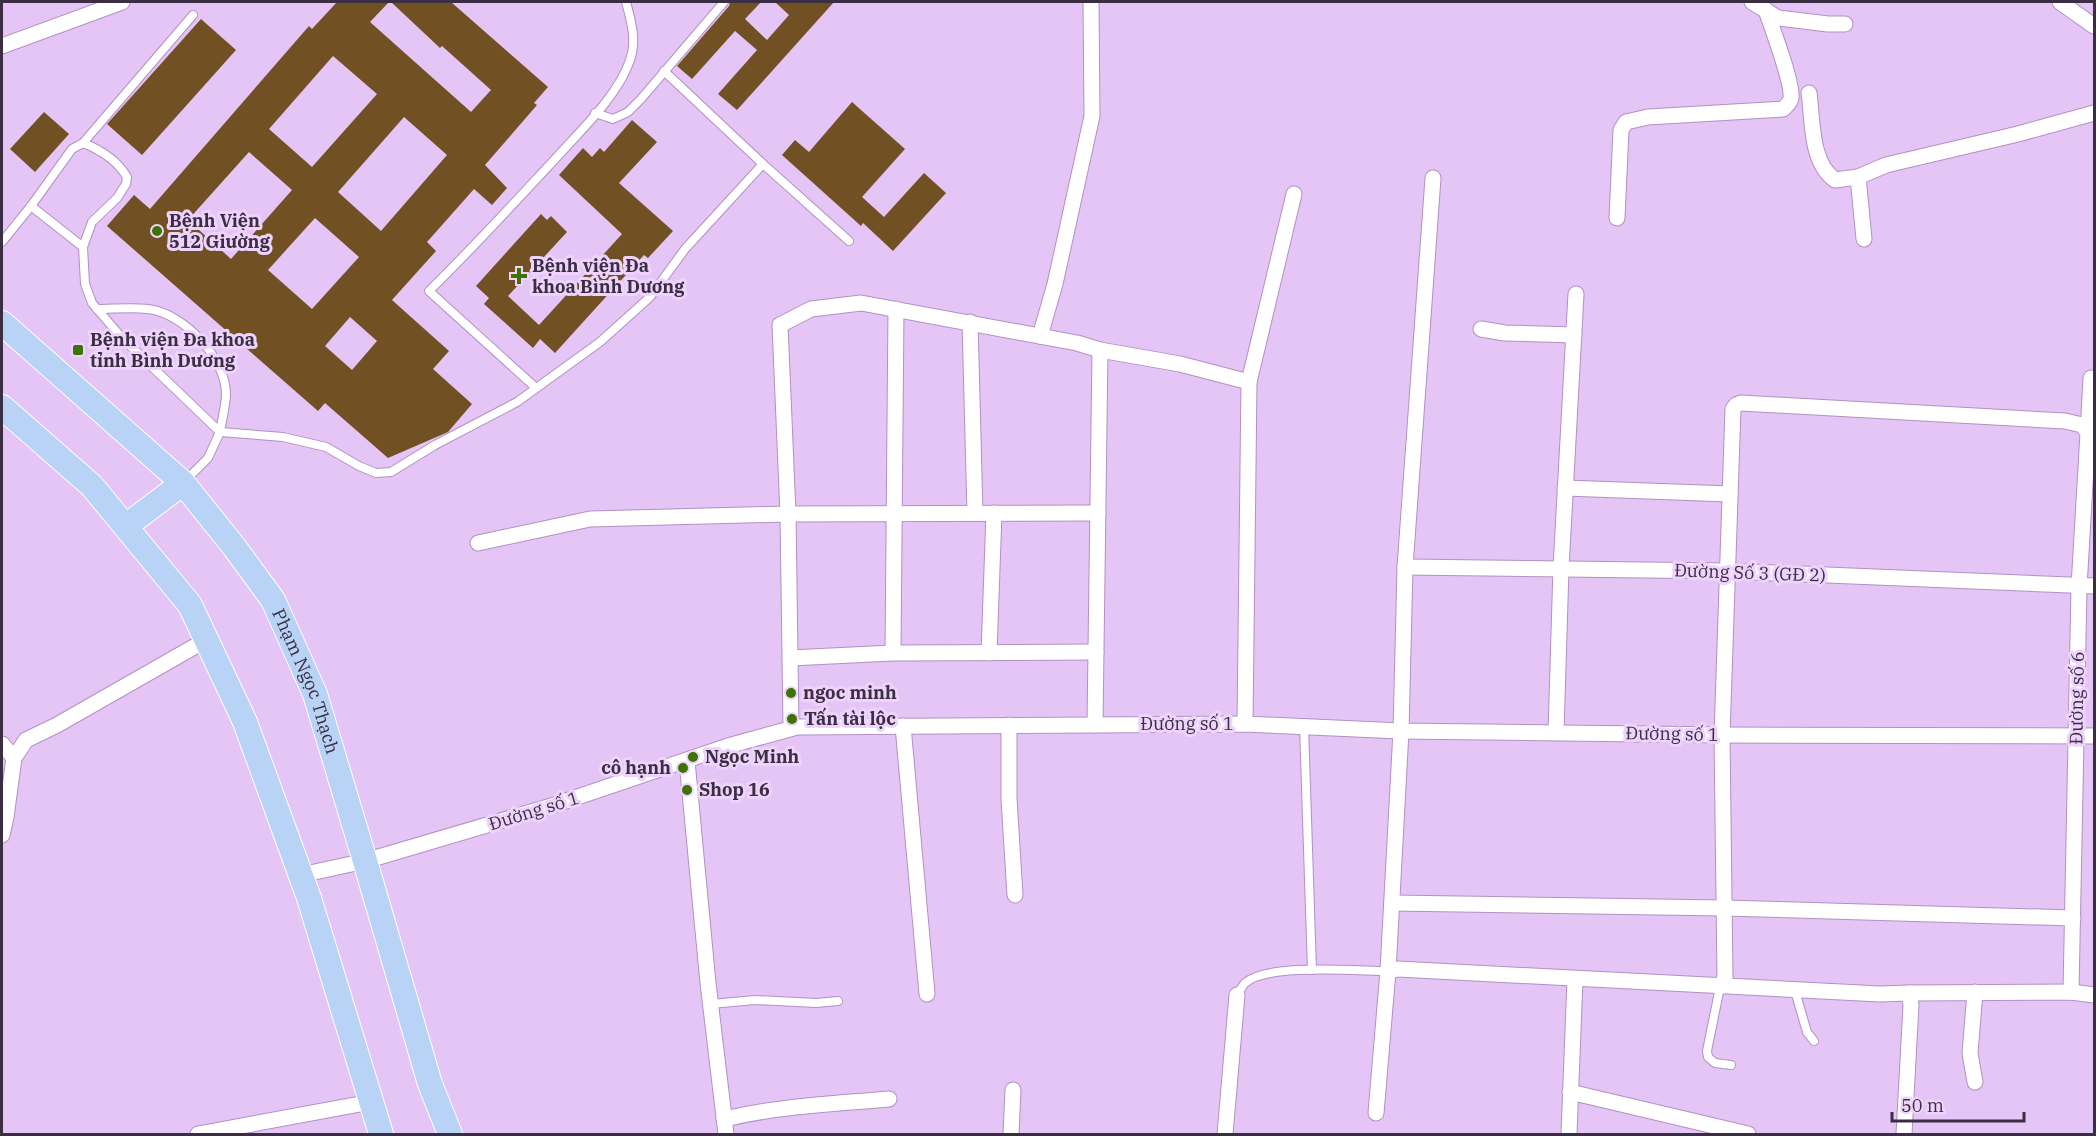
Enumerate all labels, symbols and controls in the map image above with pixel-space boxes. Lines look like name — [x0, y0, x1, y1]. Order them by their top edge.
place label: Bệnh Viện 512 Giường — [169, 209, 271, 253]
marker: Bệnh Viện 512 Giường — [150, 224, 164, 238]
place label: Bệnh viện Đa khoa Bình Dương — [532, 254, 685, 298]
marker: Bệnh viện Đa khoa Bình Dương — [510, 267, 528, 285]
place label: Bệnh viện Đa khoa tỉnh Bình Dương — [90, 328, 255, 372]
marker: Bệnh viện Đa khoa tỉnh Bình Dương — [71, 343, 85, 357]
street label: Đường Số 3 (GĐ 2) — [1674, 558, 1826, 587]
street label: Phạm Ngọc Thạch — [267, 605, 344, 756]
street label: Đường số 6 — [2064, 651, 2089, 745]
place label: ngoc minh — [803, 681, 897, 704]
marker: ngoc minh — [784, 686, 798, 700]
place label: Tấn tài lộc — [804, 707, 896, 730]
marker: Tấn tài lộc — [785, 712, 799, 726]
street label: Đường số 1 — [1140, 712, 1234, 735]
street label: Đường số 1 — [1625, 721, 1719, 746]
place label: Ngọc Minh — [705, 745, 800, 768]
marker: Ngọc Minh — [686, 750, 700, 764]
place label: cô hạnh — [601, 756, 671, 779]
marker: cô hạnh — [676, 761, 690, 775]
place label: Shop 16 — [699, 778, 770, 801]
marker: Shop 16 — [680, 783, 694, 797]
street label: Đường số 1 — [486, 786, 582, 835]
scale bar — [1892, 1085, 2024, 1123]
text: 50 m — [1901, 1094, 1944, 1117]

